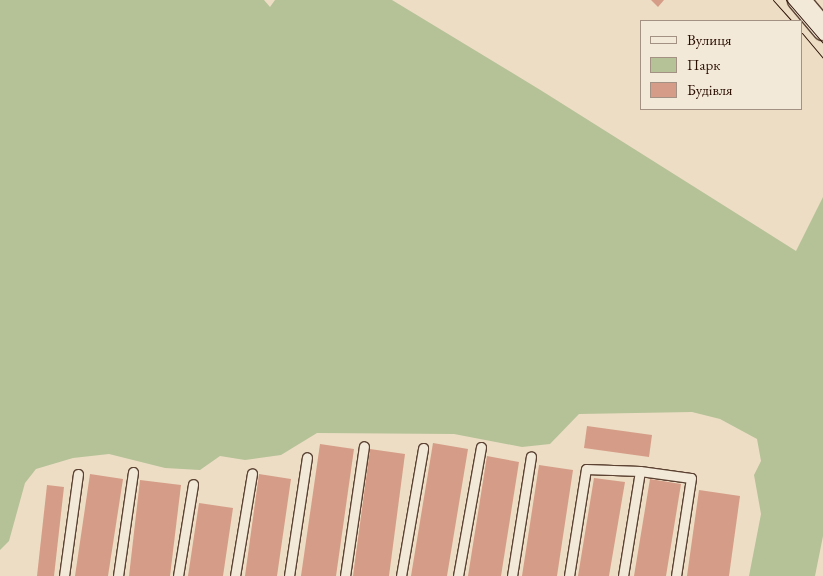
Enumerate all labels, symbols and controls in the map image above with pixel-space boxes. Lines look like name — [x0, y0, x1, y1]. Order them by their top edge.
legend — [640, 20, 803, 110]
text: Вулиця — [687, 30, 732, 49]
text: Парк — [687, 55, 720, 74]
text: Будівля — [687, 80, 733, 99]

